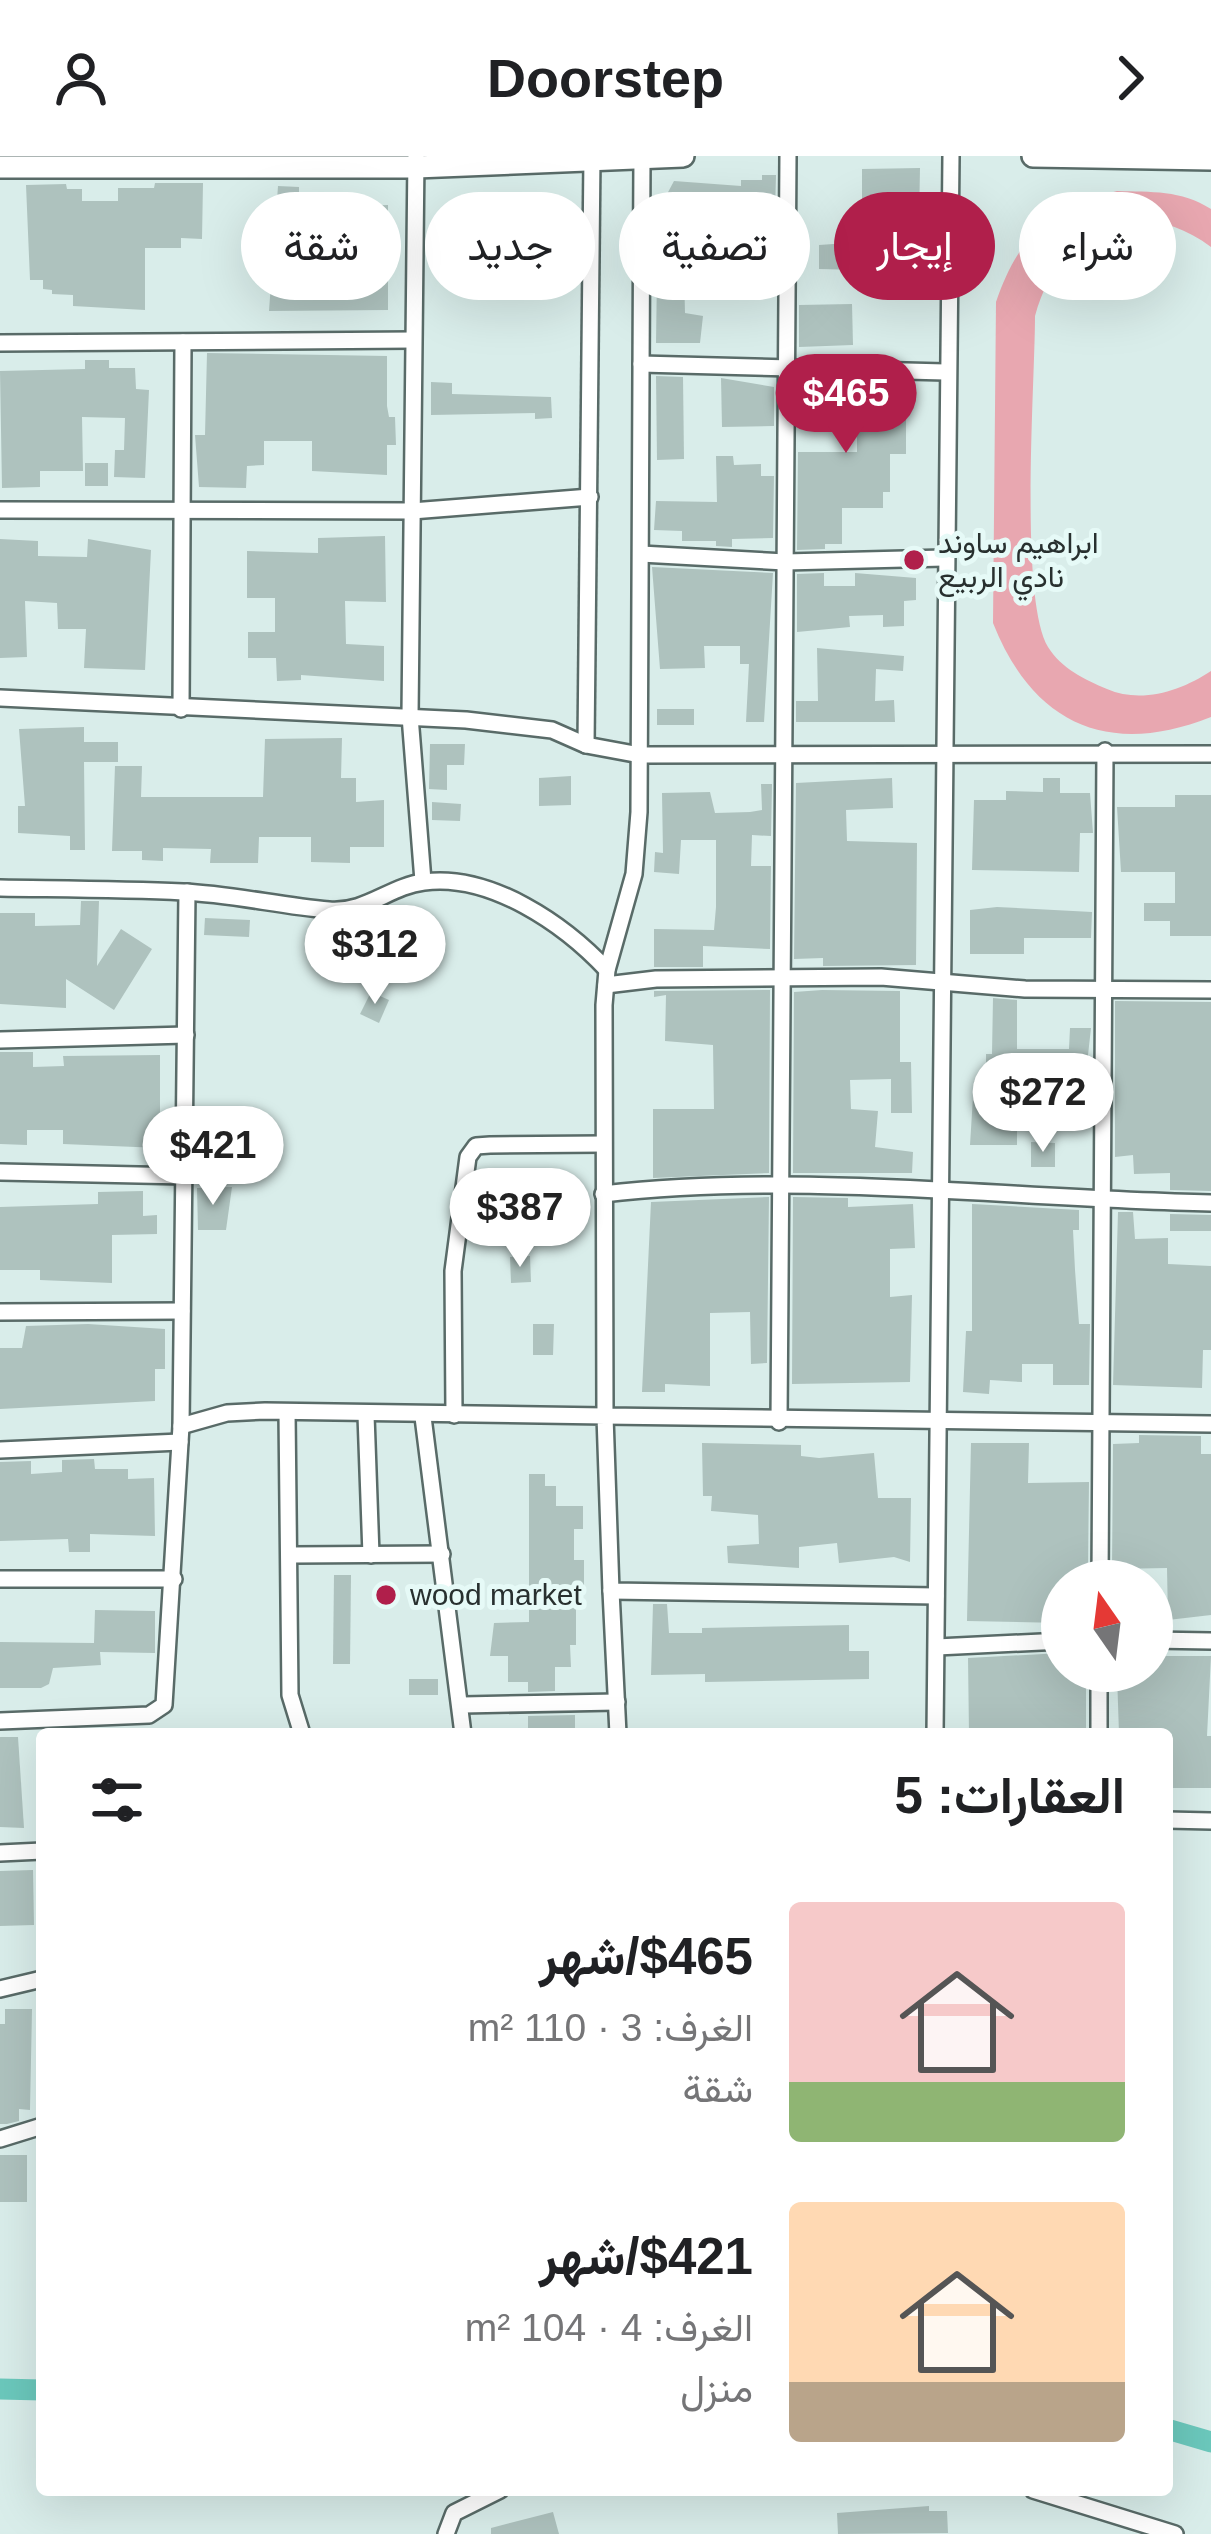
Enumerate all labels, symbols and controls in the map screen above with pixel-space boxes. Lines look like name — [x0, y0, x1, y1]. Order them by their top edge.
icon: person — [48, 45, 114, 111]
icon: forward — [1097, 45, 1163, 111]
text: Doorstep — [487, 48, 724, 108]
chip: شقة — [241, 192, 401, 300]
chip: جديد — [425, 192, 595, 300]
chip: تصفية — [619, 192, 810, 300]
chip: إيجار — [834, 192, 995, 300]
chip: شراء — [1019, 192, 1176, 300]
pin: $465 — [775, 354, 917, 456]
text: $465 — [803, 371, 889, 414]
place label: ابراهيم ساوند نادي الربيع — [938, 526, 1099, 601]
marker: ابراهيم ساوند نادي الربيع — [901, 547, 927, 573]
pin: $312 — [304, 905, 446, 1007]
text: $312 — [332, 922, 418, 965]
pin: $272 — [972, 1053, 1114, 1155]
text: $272 — [1000, 1070, 1086, 1113]
pin: $421 — [142, 1106, 284, 1208]
text: $421 — [170, 1123, 256, 1166]
pin: $387 — [449, 1168, 591, 1270]
text: $387 — [477, 1185, 563, 1228]
north arrow — [1041, 1560, 1173, 1692]
map controls — [1041, 1560, 1173, 1692]
place label: wood market — [409, 1578, 582, 1611]
marker: wood market — [373, 1582, 399, 1608]
icon: filters — [84, 1767, 150, 1833]
text: العقارات: 5 — [895, 1767, 1125, 1824]
text: $465/شهر — [539, 1928, 753, 1985]
icon: home — [885, 1950, 1029, 2094]
text: الغرف: 3 · 110 m² — [468, 2006, 753, 2049]
text: شقة — [683, 2067, 753, 2110]
text: $421/شهر — [539, 2228, 753, 2285]
icon: home — [885, 2250, 1029, 2394]
text: الغرف: 4 · 104 m² — [465, 2306, 753, 2349]
text: منزل — [680, 2367, 753, 2410]

